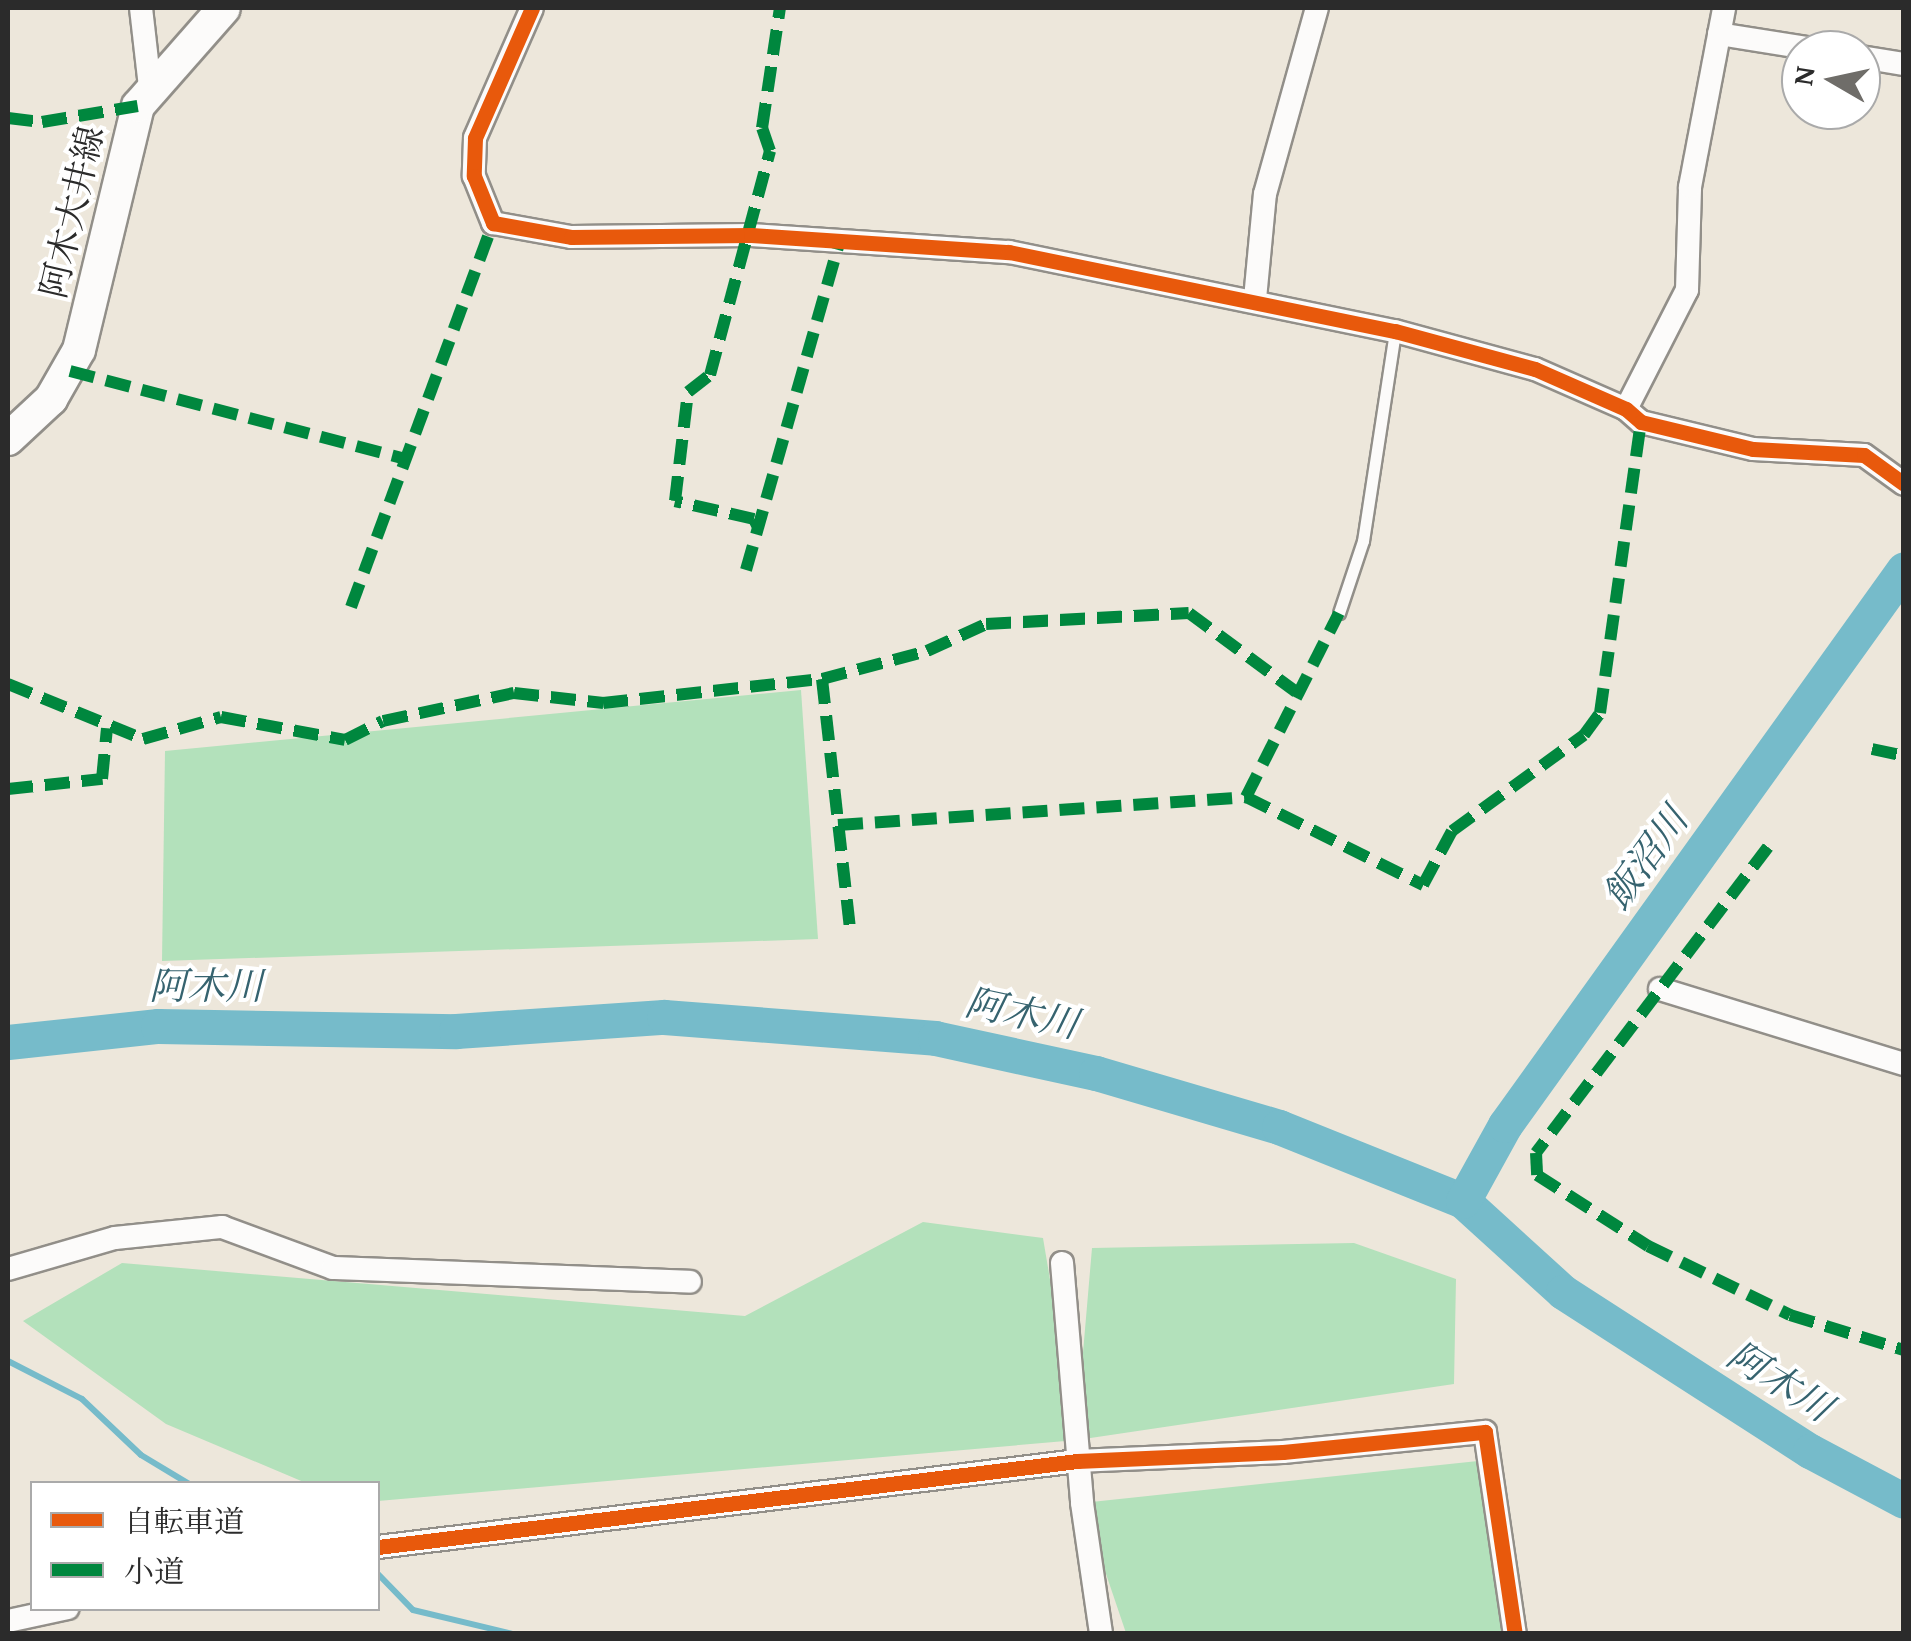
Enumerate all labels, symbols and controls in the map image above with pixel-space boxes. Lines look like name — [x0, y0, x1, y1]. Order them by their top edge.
north arrow — [1781, 30, 1881, 130]
text: N — [1781, 63, 1825, 88]
street label: 阿木大井線 — [32, 122, 112, 302]
water label: 飯沼川 — [1593, 798, 1697, 918]
water label: 阿木川 — [149, 963, 263, 1009]
water label: 阿木川 — [962, 979, 1082, 1047]
water label: 阿木川 — [1720, 1331, 1840, 1431]
legend — [30, 1481, 380, 1611]
text: 自転車道 — [124, 1499, 244, 1543]
text: 小道 — [124, 1549, 184, 1593]

